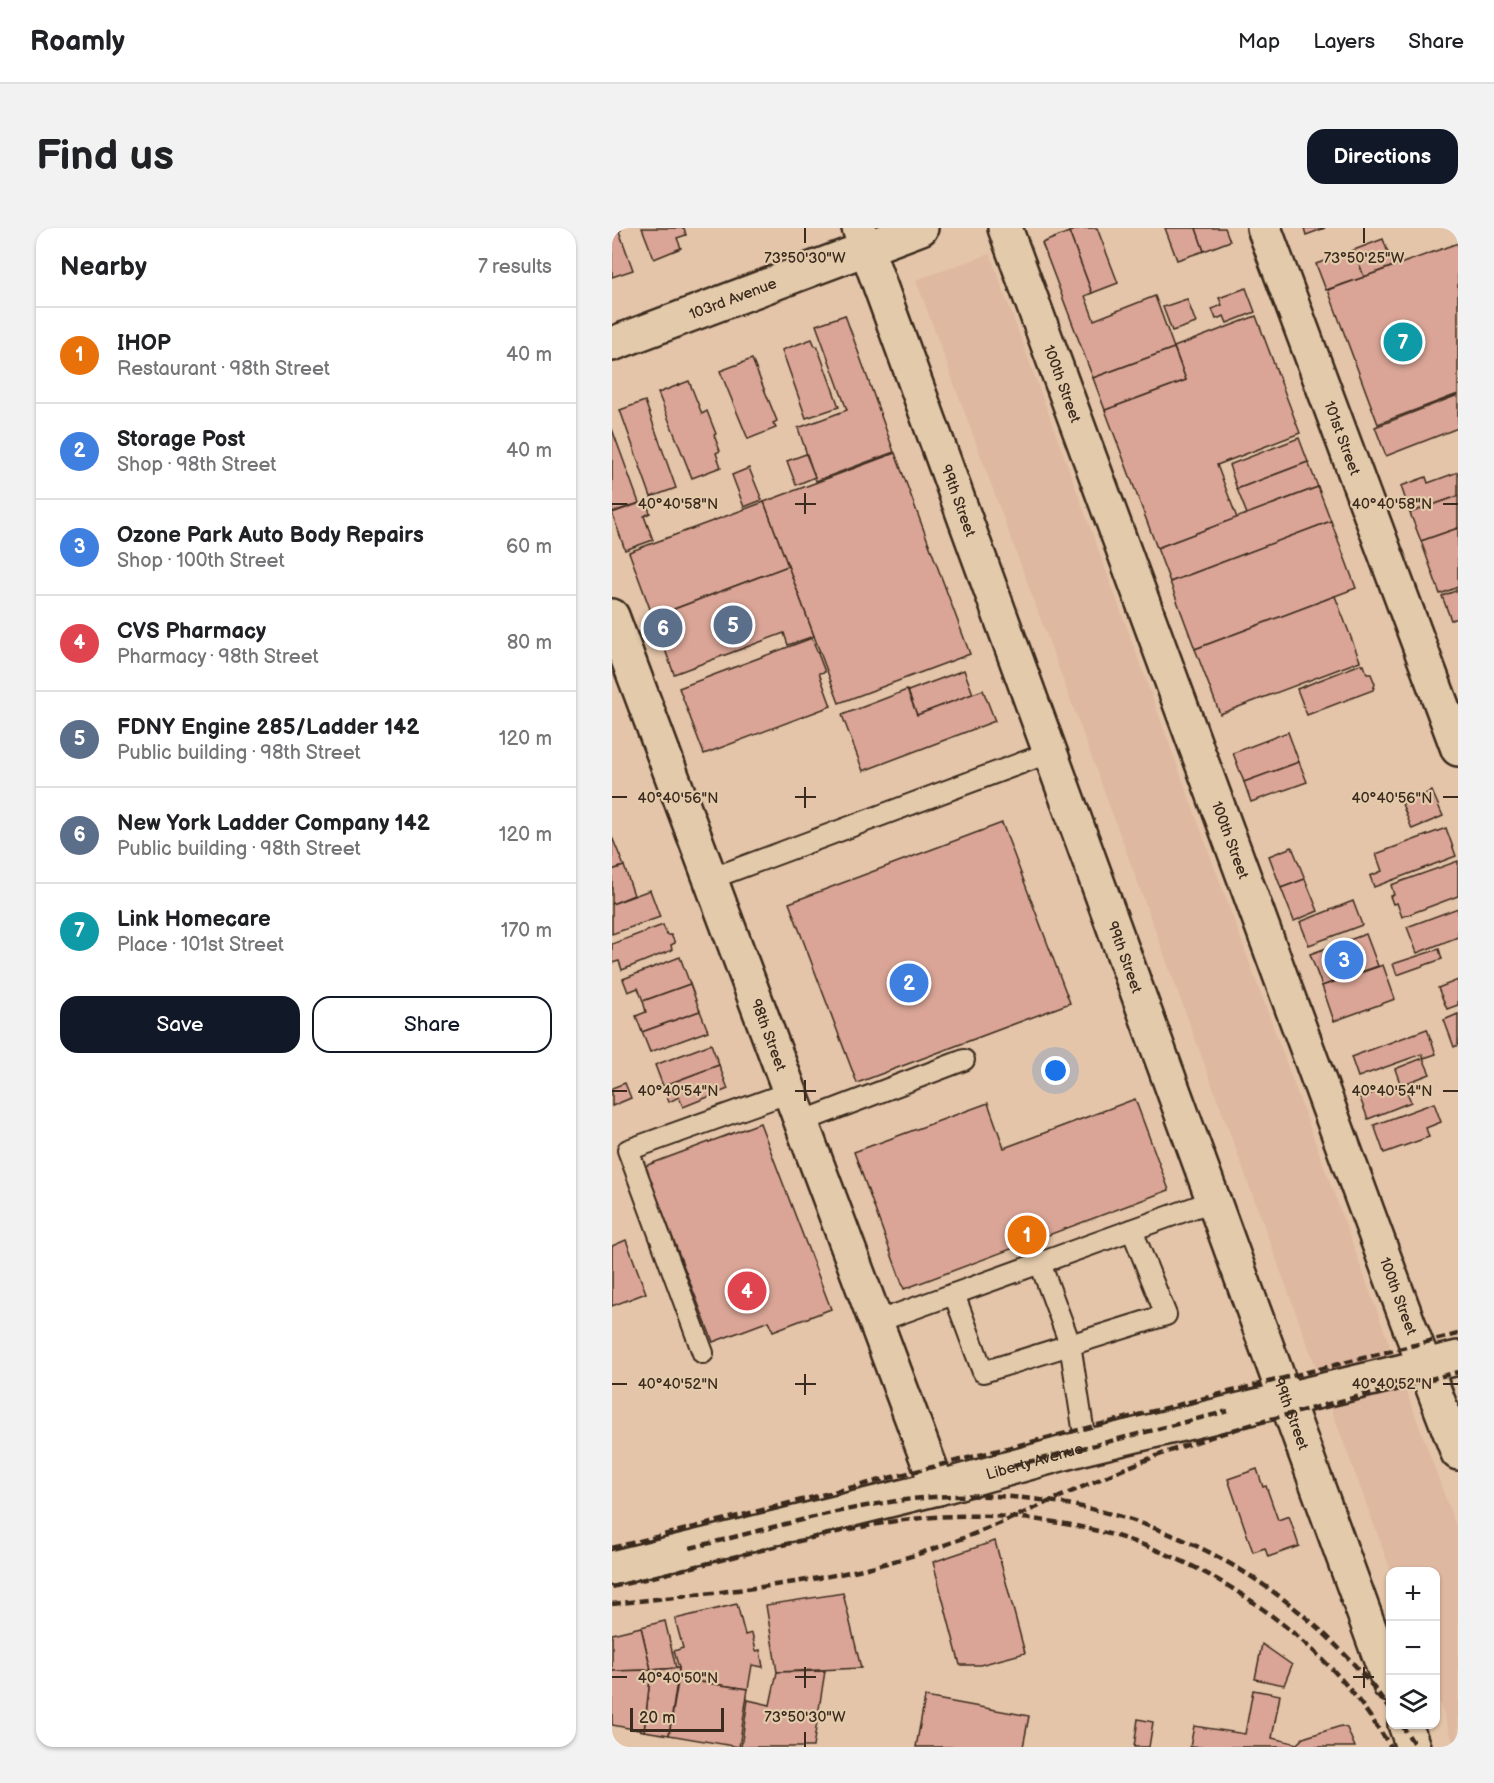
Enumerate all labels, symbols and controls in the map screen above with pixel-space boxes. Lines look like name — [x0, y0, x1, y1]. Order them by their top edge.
text: Roamly — [30, 25, 125, 58]
text: Map — [1238, 29, 1280, 54]
text: Layers — [1313, 29, 1375, 54]
text: Share — [1408, 29, 1464, 54]
button: Directions — [1307, 129, 1458, 184]
text: Find us — [36, 131, 174, 182]
text: 73°50'30"W — [764, 249, 846, 268]
text: 73°50'25"W — [1324, 249, 1405, 268]
text: Nearby — [60, 252, 147, 283]
text: 7 results — [478, 255, 552, 279]
street label: 103rd Avenue — [686, 274, 779, 324]
pin: 7 — [1384, 320, 1422, 364]
text: IHOP — [117, 330, 171, 357]
street label: 100th Street — [1039, 342, 1085, 426]
text: 1 — [75, 343, 84, 367]
text: 40 m — [506, 343, 552, 367]
text: Restaurant · 98th Street — [117, 357, 330, 381]
street label: 101st Street — [1320, 398, 1365, 478]
text: Storage Post — [117, 426, 245, 453]
text: 2 — [74, 439, 85, 463]
text: 40 m — [506, 439, 552, 463]
text: Shop · 98th Street — [117, 453, 277, 477]
street label: 99th Street — [936, 462, 980, 539]
text: 40°40'58"N — [638, 495, 718, 514]
text: 40°40'58"N — [1352, 495, 1432, 514]
text: Ozone Park Auto Body Repairs — [117, 522, 424, 549]
text: 3 — [74, 535, 85, 559]
text: 60 m — [506, 535, 552, 559]
text: Shop · 100th Street — [117, 549, 285, 573]
pin: 5 — [714, 602, 752, 648]
pin: 6 — [644, 606, 682, 650]
text: CVS Pharmacy — [117, 618, 266, 645]
text: 4 — [74, 631, 85, 655]
text: 80 m — [507, 631, 552, 655]
text: Pharmacy · 98th Street — [117, 645, 319, 669]
text: FDNY Engine 285/Ladder 142 — [117, 714, 419, 741]
text: 5 — [74, 727, 85, 751]
text: 120 m — [499, 727, 552, 751]
text: Public building · 98th Street — [117, 741, 361, 765]
text: 40°40'56"N — [638, 789, 718, 808]
text: 40°40'56"N — [1352, 789, 1432, 808]
street label: 100th Street — [1207, 798, 1253, 882]
text: New York Ladder Company 142 — [117, 810, 430, 837]
text: 6 — [73, 823, 86, 847]
text: 120 m — [499, 823, 552, 847]
text: Public building · 98th Street — [117, 837, 361, 861]
text: Link Homecare — [117, 906, 271, 933]
street label: 99th Street — [1103, 918, 1147, 996]
text: 7 — [74, 919, 85, 943]
text: 170 m — [501, 919, 552, 943]
text: Place · 101st Street — [117, 933, 284, 957]
pin: 3 — [1324, 938, 1364, 982]
pin: 2 — [890, 960, 928, 1005]
button: Save — [60, 996, 300, 1053]
button: Share — [312, 996, 552, 1053]
street label: 98th Street — [746, 996, 791, 1074]
your location — [1041, 1056, 1070, 1085]
text: 40°40'54"N — [638, 1082, 718, 1101]
text: 40°40'54"N — [1352, 1082, 1432, 1101]
pin: 1 — [1008, 1212, 1046, 1258]
street label: 100th Street — [1375, 1254, 1421, 1338]
pin: 4 — [728, 1268, 766, 1314]
text: 40°40'52"N — [638, 1375, 718, 1394]
street label: 99th Street — [1269, 1375, 1313, 1453]
text: 40°40'52"N — [1352, 1375, 1432, 1394]
street label: Liberty Avenue — [984, 1439, 1085, 1484]
map controls — [1386, 1567, 1440, 1729]
button: + — [1386, 1567, 1440, 1621]
button: − — [1386, 1621, 1440, 1675]
text: 40°40'50"N — [638, 1669, 718, 1688]
button: layers — [1386, 1675, 1440, 1729]
scale bar — [630, 1705, 724, 1732]
text: 73°50'30"W — [764, 1708, 846, 1727]
text: 20 m — [639, 1709, 675, 1728]

